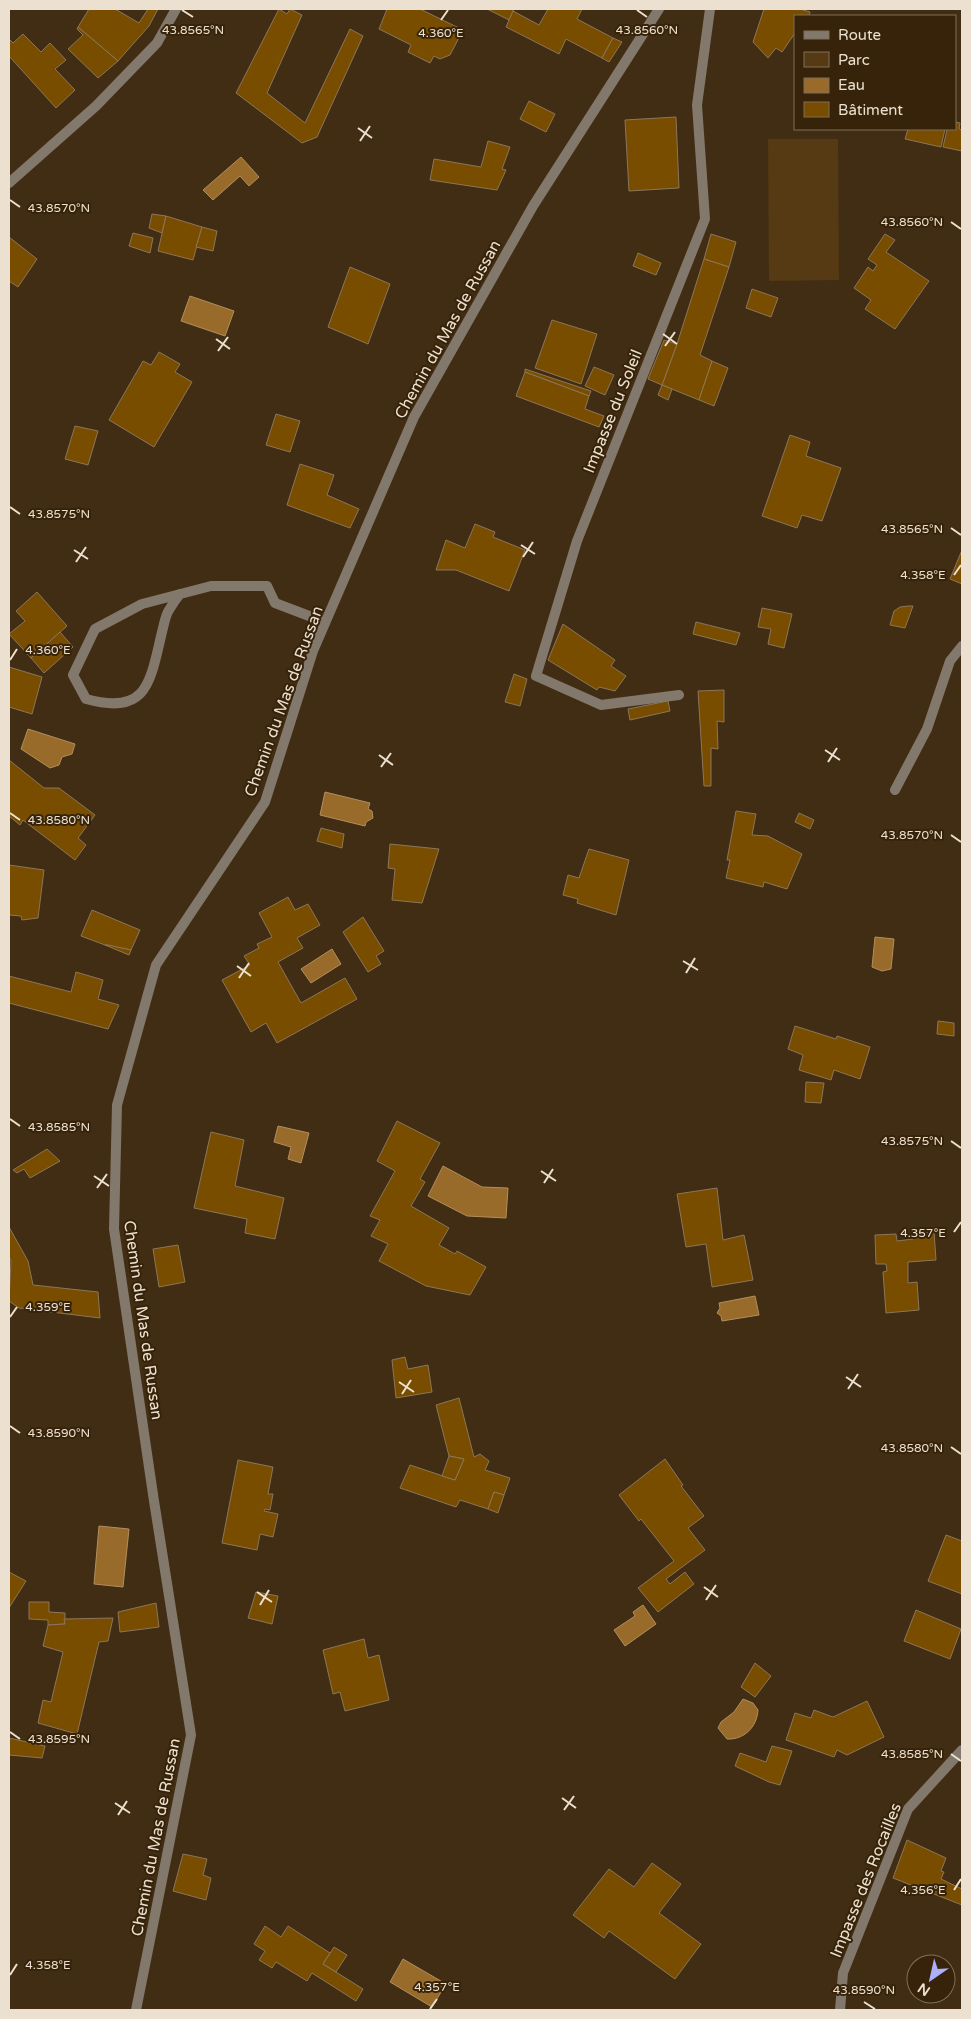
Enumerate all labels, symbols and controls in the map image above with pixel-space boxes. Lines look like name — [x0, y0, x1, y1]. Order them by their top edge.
legend — [794, 15, 956, 130]
text: 43.8565°N — [162, 23, 224, 37]
text: 43.8560°N — [616, 23, 678, 37]
text: 4.360°E — [418, 26, 464, 40]
text: Route — [838, 26, 881, 44]
text: Parc — [838, 51, 870, 69]
text: Eau — [838, 76, 865, 94]
text: Bâtiment — [838, 101, 903, 119]
text: 43.8570°N — [28, 201, 90, 215]
text: 43.8560°N — [881, 215, 943, 229]
street label: Chemin du Mas de Russan — [390, 237, 505, 422]
street label: Impasse du Soleil — [579, 347, 647, 476]
text: 43.8575°N — [28, 507, 90, 521]
text: 43.8565°N — [881, 522, 943, 536]
text: 4.358°E — [900, 568, 946, 582]
street label: Chemin du Mas de Russan — [240, 603, 328, 799]
text: 4.360°E — [25, 643, 71, 657]
text: 43.8580°N — [28, 813, 90, 827]
text: 43.8570°N — [881, 828, 943, 842]
text: 43.8585°N — [28, 1120, 90, 1134]
text: 43.8575°N — [881, 1134, 943, 1148]
street label: Chemin du Mas de Russan — [119, 1219, 167, 1421]
text: 4.357°E — [900, 1226, 946, 1240]
text: 4.359°E — [25, 1300, 71, 1314]
text: 43.8590°N — [28, 1426, 90, 1440]
text: 43.8580°N — [881, 1441, 943, 1455]
text: 43.8595°N — [28, 1732, 90, 1746]
street label: Chemin du Mas de Russan — [127, 1736, 185, 1938]
text: 43.8585°N — [881, 1747, 943, 1761]
street label: Impasse des Rocailles — [826, 1800, 906, 1961]
text: 4.356°E — [900, 1883, 946, 1897]
north arrow — [906, 1954, 956, 2004]
text: 4.358°E — [25, 1958, 71, 1972]
text: N — [915, 1979, 933, 2000]
text: 4.357°E — [414, 1980, 460, 1994]
text: 43.8590°N — [833, 1983, 895, 1997]

